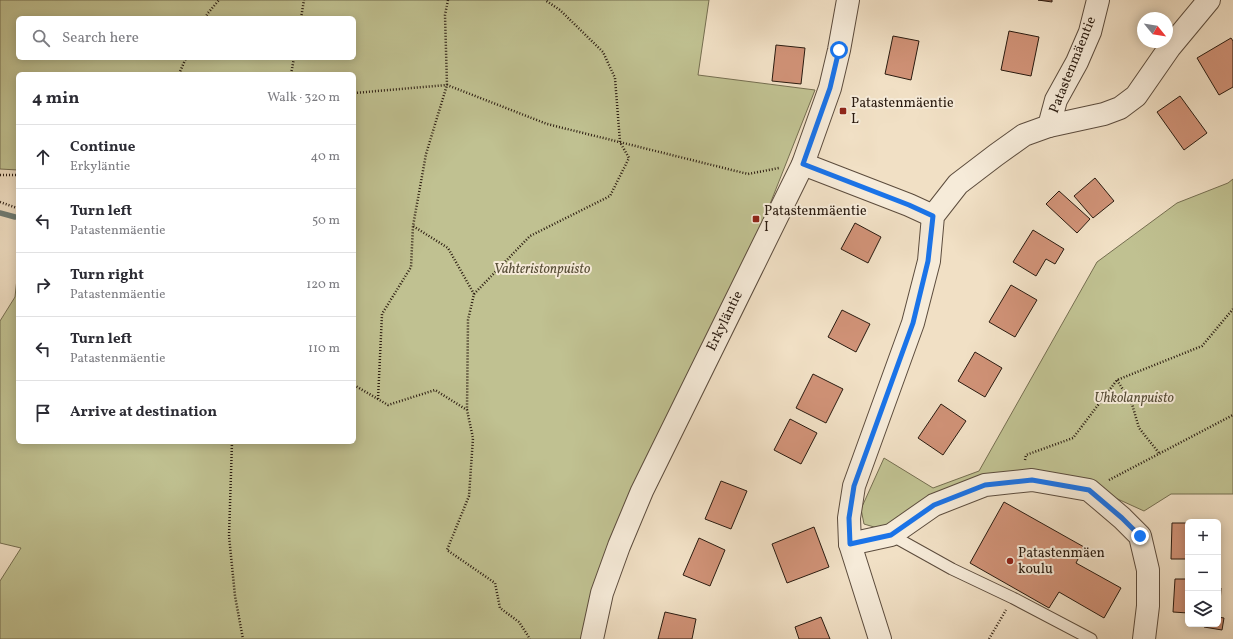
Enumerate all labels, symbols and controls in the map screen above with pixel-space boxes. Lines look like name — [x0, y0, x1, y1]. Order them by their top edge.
north arrow — [1137, 12, 1173, 48]
street label: Patastenmäentie — [1045, 14, 1101, 116]
search box — [16, 16, 356, 60]
icon: search — [30, 27, 52, 49]
text: Search here — [62, 28, 139, 49]
route start — [830, 41, 848, 59]
text: 4 min — [32, 87, 79, 110]
text: Walk · 320 m — [267, 89, 340, 107]
place label: Patastenmäentie L — [851, 94, 954, 129]
marker: Patastenmäentie L — [838, 106, 848, 116]
text: Continue — [70, 137, 135, 158]
icon: ahead — [32, 146, 54, 168]
text: 40 m — [311, 148, 340, 166]
text: Erkyläntie — [70, 158, 130, 176]
text: Turn left — [70, 201, 132, 222]
place label: Patastenmäentie I — [764, 202, 867, 237]
icon: left — [32, 210, 54, 232]
text: 50 m — [312, 212, 340, 230]
marker: Patastenmäentie I — [751, 214, 761, 224]
text: Patastenmäentie — [70, 222, 165, 240]
park label: Vahteristonpuisto — [494, 260, 591, 279]
text: Turn right — [70, 265, 144, 286]
icon: right — [32, 274, 54, 296]
text: 120 m — [306, 276, 340, 294]
text: Patastenmäentie — [70, 286, 165, 304]
street label: Erkyläntie — [702, 287, 748, 354]
text: Turn left — [70, 329, 132, 350]
icon: left — [32, 338, 54, 360]
text: 110 m — [308, 340, 340, 358]
text: Patastenmäentie — [70, 350, 165, 368]
park label: Uhkolanpuisto — [1094, 389, 1174, 408]
icon: arrive — [32, 402, 54, 424]
text: Arrive at destination — [70, 402, 217, 423]
map controls — [1185, 519, 1221, 627]
button: + — [1185, 519, 1221, 555]
route end — [1131, 527, 1149, 545]
place label: Patastenmäen koulu — [1018, 544, 1105, 579]
button: − — [1185, 555, 1221, 591]
marker: Patastenmäen koulu — [1005, 556, 1015, 566]
button: layers — [1185, 591, 1221, 627]

